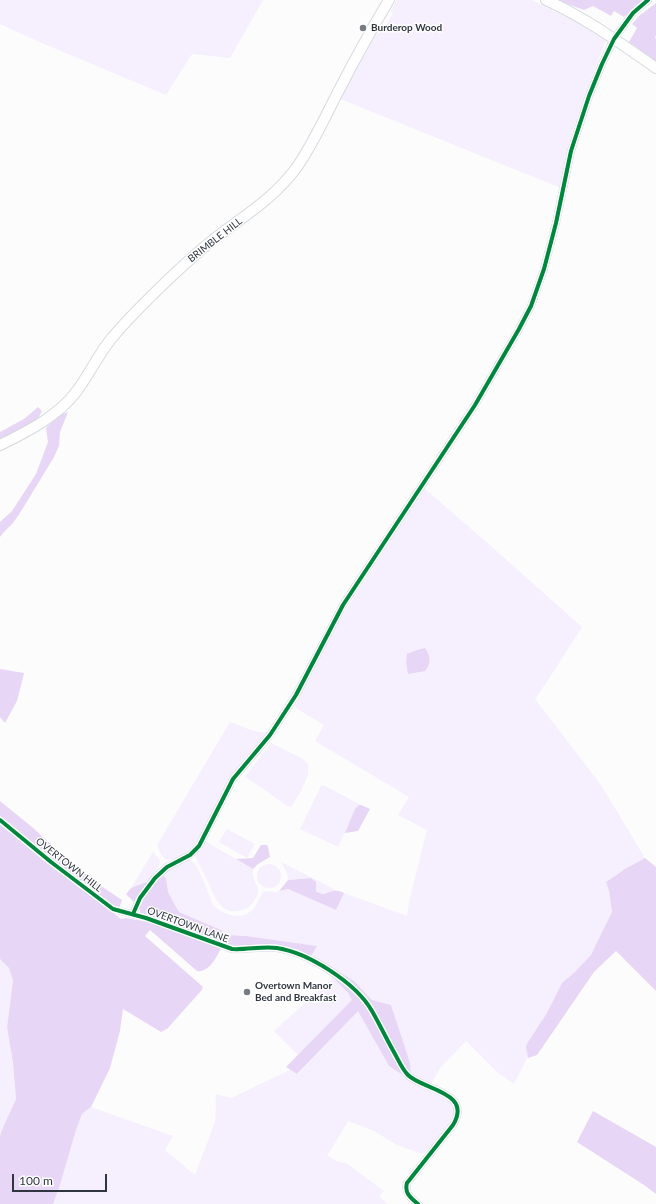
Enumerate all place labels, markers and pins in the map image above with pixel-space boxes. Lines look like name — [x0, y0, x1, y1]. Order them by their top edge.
place label: Burderop Wood — [371, 22, 442, 34]
marker: Burderop Wood — [358, 23, 368, 33]
place label: Overtown Manor Bed and Breakfast — [255, 980, 336, 1004]
marker: Overtown Manor Bed and Breakfast — [242, 987, 252, 997]

